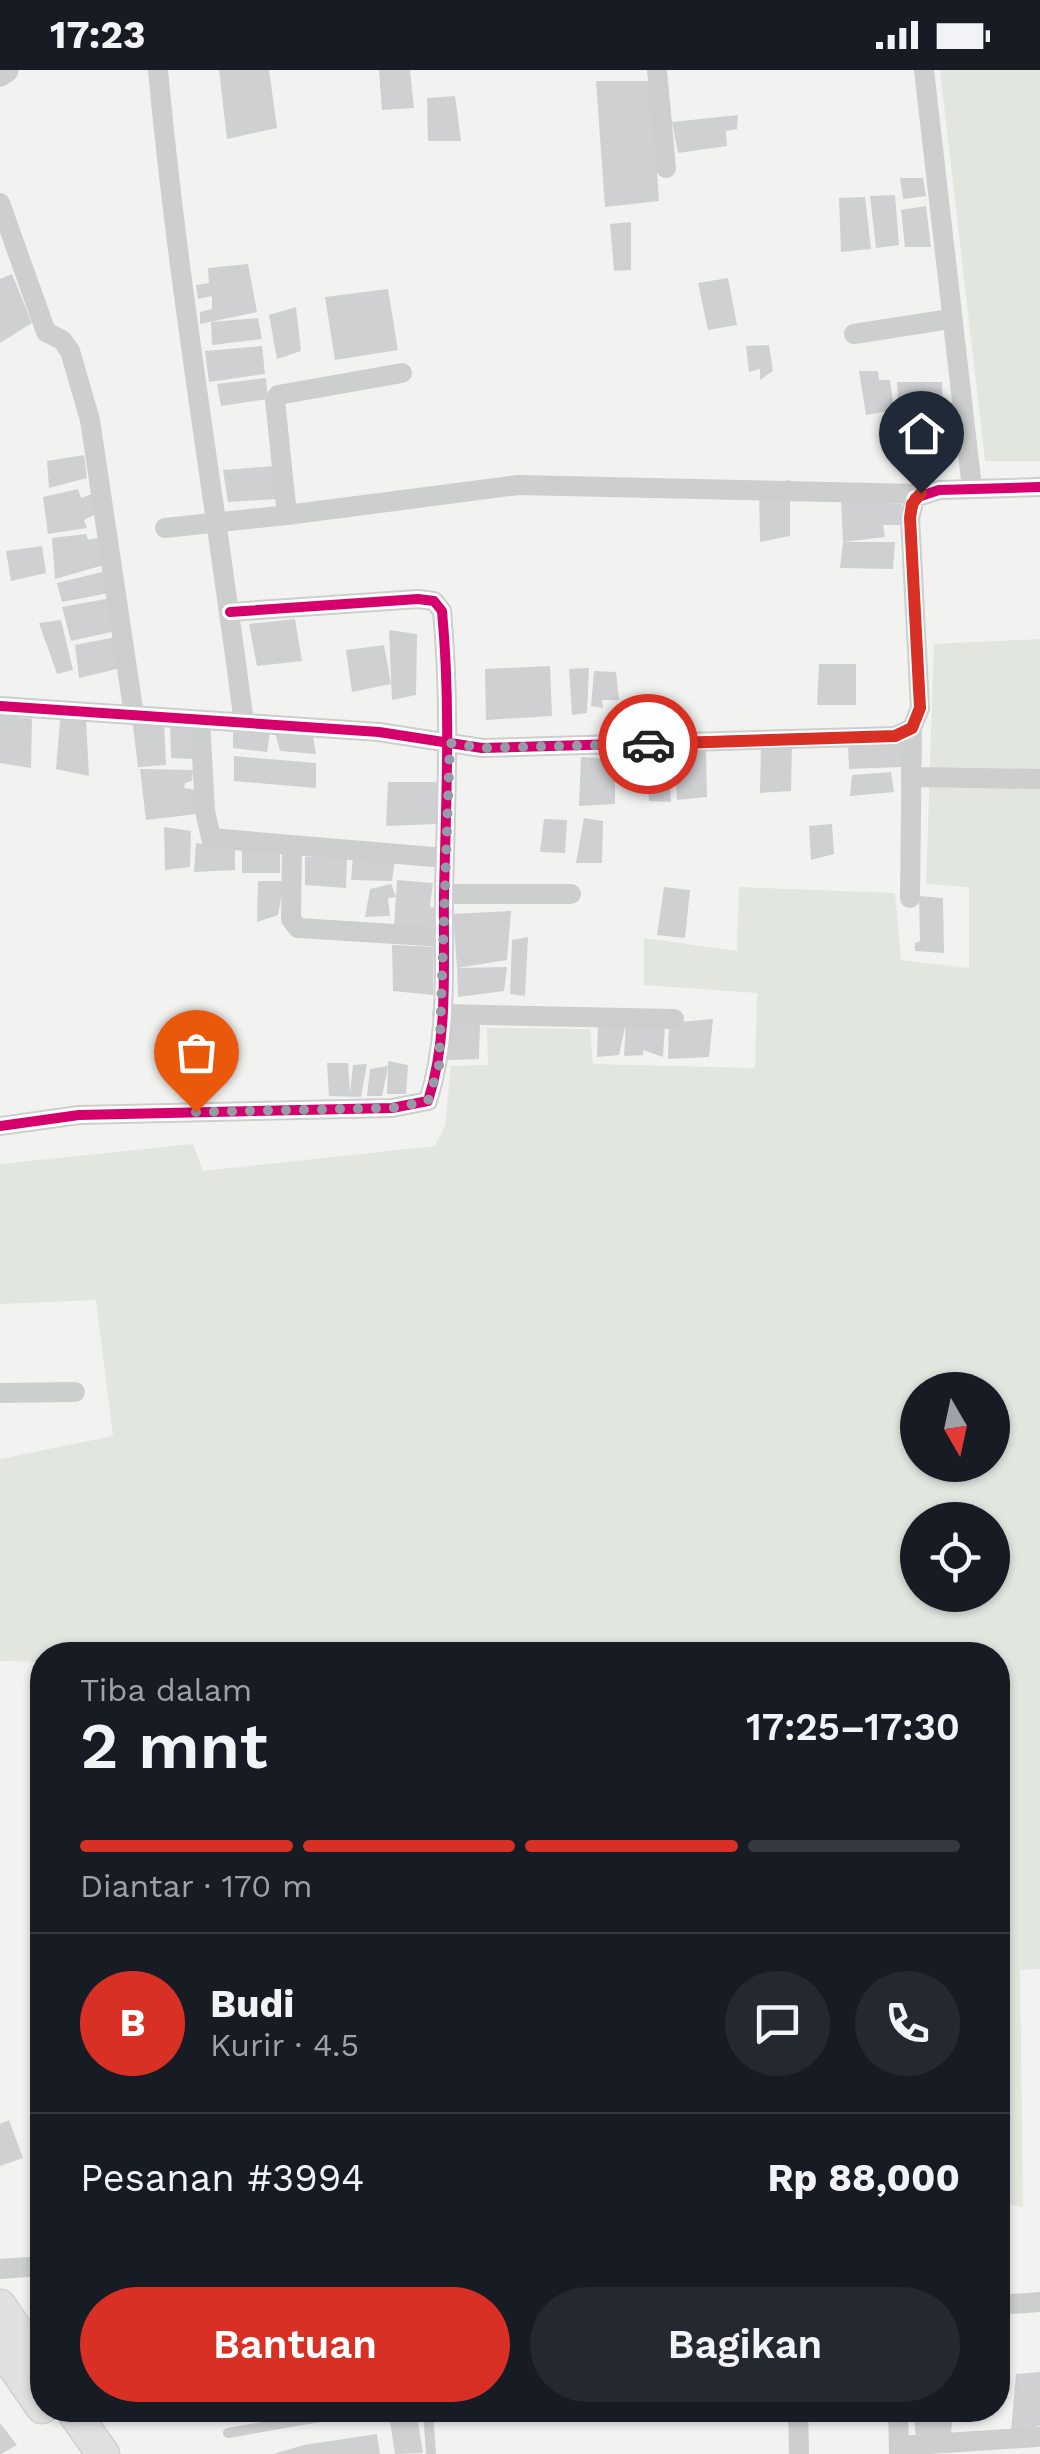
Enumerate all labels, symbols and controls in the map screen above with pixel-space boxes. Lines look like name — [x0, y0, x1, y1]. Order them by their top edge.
text: 17:23 — [50, 13, 145, 57]
pin — [879, 391, 964, 494]
icon: home — [894, 406, 949, 461]
courier — [598, 694, 698, 794]
icon: car — [621, 717, 676, 772]
pin — [154, 1010, 239, 1113]
icon: bag — [169, 1025, 224, 1080]
north arrow — [900, 1372, 1010, 1482]
map controls — [900, 1372, 1010, 1612]
button: locate — [900, 1502, 1010, 1612]
text: Tiba dalam — [80, 1671, 252, 1709]
text: 17:25–17:30 — [746, 1705, 960, 1749]
text: 2 mnt — [80, 1708, 268, 1784]
text: Diantar · 170 m — [80, 1867, 312, 1905]
button: chat — [725, 1971, 830, 2076]
button: phone — [855, 1971, 960, 2076]
text: Budi — [210, 1982, 294, 2026]
text: B — [120, 2001, 146, 2045]
text: Kurir · 4.5 — [210, 2026, 359, 2064]
text: Pesanan #3994 — [80, 2156, 364, 2200]
text: Rp 88,000 — [767, 2156, 960, 2200]
button: Bantuan — [80, 2287, 510, 2402]
button: Bagikan — [530, 2287, 960, 2402]

